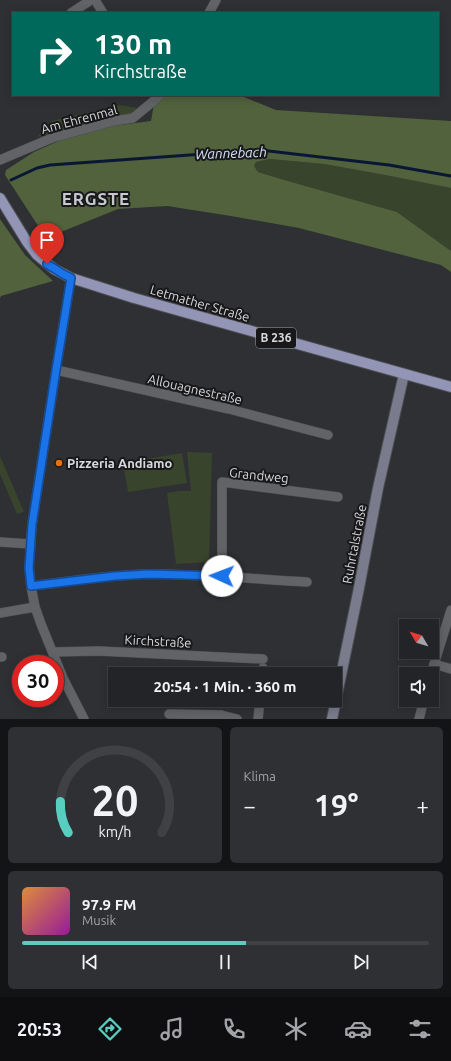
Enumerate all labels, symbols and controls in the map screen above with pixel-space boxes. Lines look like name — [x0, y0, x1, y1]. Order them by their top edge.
icon: right — [28, 28, 80, 80]
text: 130 m — [94, 28, 172, 59]
text: Kirchstraße — [94, 61, 187, 81]
street label: Am Ehrenmal — [39, 102, 119, 136]
water label: Wannebach — [195, 144, 267, 162]
district label: ERGSTE — [62, 189, 130, 208]
pin — [30, 223, 64, 264]
icon: arrive — [36, 229, 58, 251]
street label: Letmather Straße — [149, 282, 251, 324]
road number: B 236 — [256, 328, 296, 348]
street label: Allouagnestraße — [146, 371, 244, 407]
place label: Pizzeria Andiamo — [67, 456, 172, 470]
marker: Pizzeria Andiamo — [54, 458, 64, 468]
street label: Grandweg — [228, 465, 290, 485]
street label: Ruhrtalstraße — [339, 503, 369, 585]
position arrow — [201, 555, 243, 597]
north arrow — [399, 619, 439, 659]
map controls — [399, 619, 439, 707]
street label: Kirchstraße — [124, 632, 192, 650]
speed limit sign: 30 — [12, 655, 64, 707]
button: sound — [399, 667, 439, 707]
text: 20:54 · 1 Min. · 360 m — [154, 678, 297, 695]
text: Klima — [244, 769, 276, 783]
text: 20 — [91, 777, 138, 824]
text: 19° — [314, 788, 358, 822]
text: − — [244, 793, 256, 818]
text: + — [417, 793, 429, 818]
text: km/h — [98, 824, 131, 840]
text: 97.9 FM — [82, 896, 136, 913]
text: Musik — [82, 913, 116, 927]
icon: previous — [79, 951, 101, 973]
icon: pause — [214, 951, 236, 973]
icon: next — [350, 951, 372, 973]
icon: directions — [96, 1015, 124, 1043]
icon: music — [158, 1015, 186, 1043]
icon: phone — [220, 1015, 248, 1043]
icon: climate — [282, 1015, 310, 1043]
icon: car — [344, 1015, 372, 1043]
icon: filters — [406, 1015, 434, 1043]
text: 20:53 — [17, 1019, 62, 1039]

